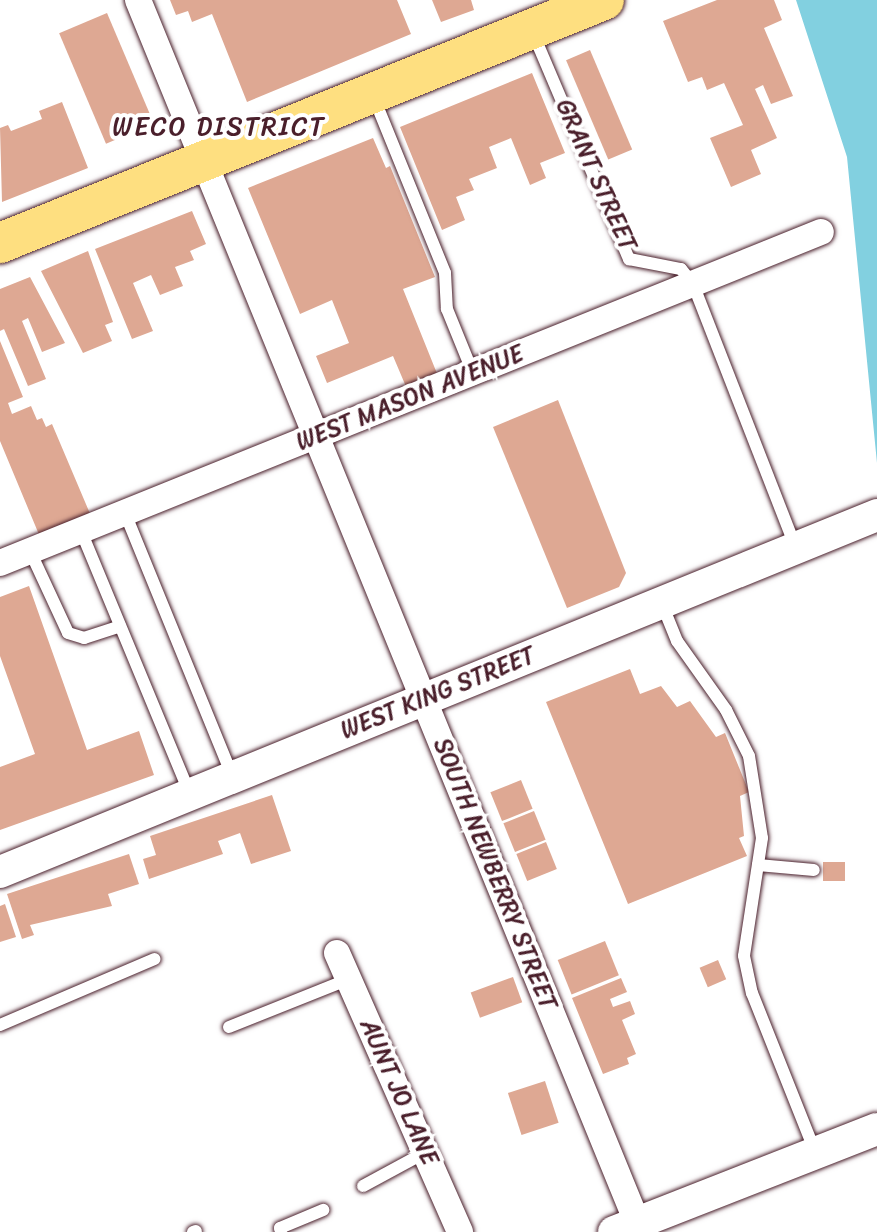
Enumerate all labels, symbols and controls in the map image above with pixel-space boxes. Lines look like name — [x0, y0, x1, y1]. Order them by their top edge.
street label: GRANT STREET — [550, 94, 642, 256]
district label: WECO DISTRICT — [115, 111, 323, 143]
street label: WEST MASON AVENUE — [292, 339, 528, 457]
street label: WEST KING STREET — [336, 640, 540, 746]
street label: SOUTH NEWBERRY STREET — [427, 734, 563, 1014]
street label: AUNT JO LANE — [354, 1014, 444, 1170]

